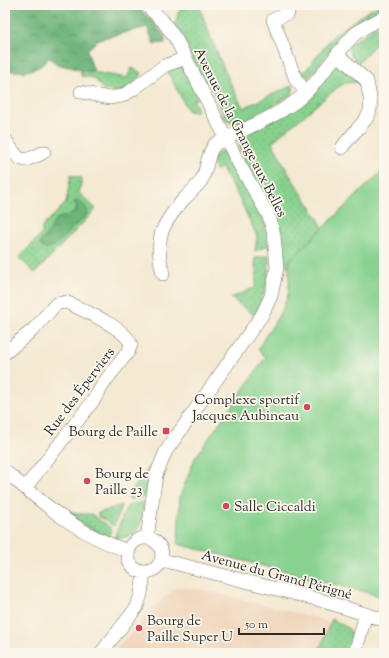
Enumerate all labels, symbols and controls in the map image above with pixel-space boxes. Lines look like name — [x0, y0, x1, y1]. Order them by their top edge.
street label: Avenue de la Grange aux Belles — [188, 45, 291, 221]
street label: Rue des Éperviers — [41, 344, 121, 441]
place label: Complexe sportif Jacques Aubineau — [191, 391, 300, 427]
marker: Complexe sportif Jacques Aubineau — [302, 402, 312, 412]
place label: Bourg de Paille — [69, 423, 158, 443]
marker: Bourg de Paille — [161, 426, 171, 436]
place label: Bourg de Paille 23 — [95, 465, 149, 501]
marker: Bourg de Paille 23 — [82, 476, 92, 486]
place label: Salle Ciccaldi — [234, 498, 316, 518]
marker: Salle Ciccaldi — [221, 501, 231, 511]
street label: Avenue du Grand Périgné — [199, 546, 354, 606]
scale bar — [239, 610, 324, 636]
place label: Bourg de Paille Super U — [147, 612, 233, 648]
text: 50 m — [244, 616, 268, 634]
marker: Bourg de Paille Super U — [134, 623, 144, 633]

